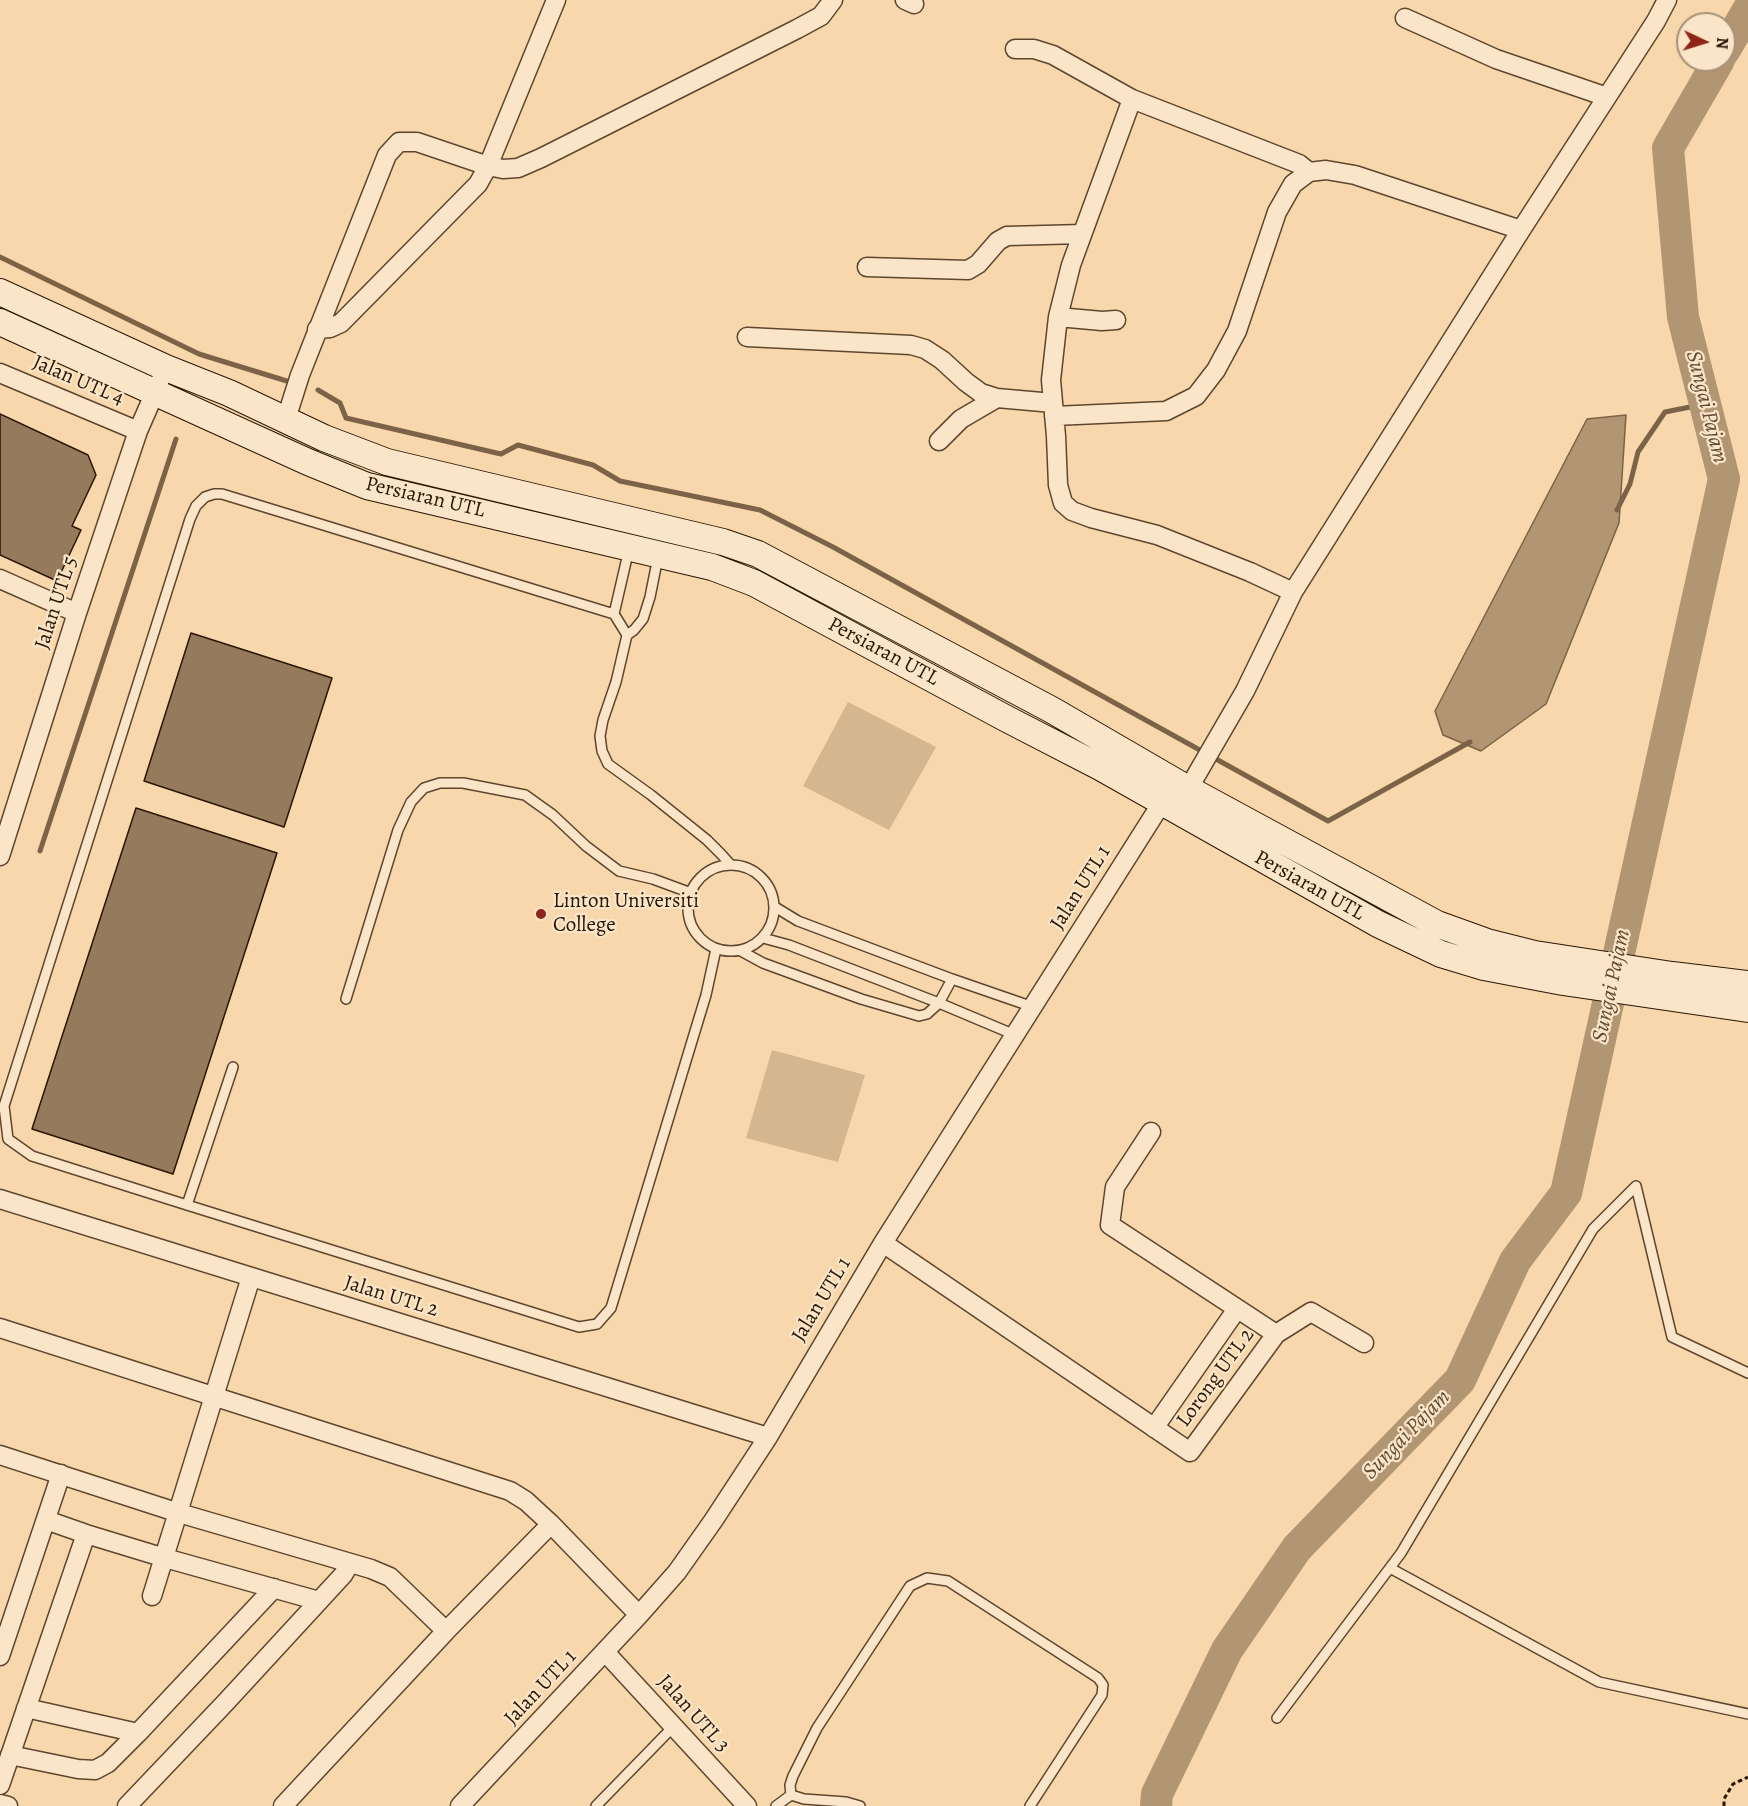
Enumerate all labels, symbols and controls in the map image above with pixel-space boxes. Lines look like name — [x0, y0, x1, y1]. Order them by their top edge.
north arrow — [1676, 12, 1736, 72]
text: N — [1711, 37, 1733, 50]
water label: Sungai Pajam — [1679, 348, 1733, 466]
street label: Jalan UTL 4 — [29, 351, 127, 411]
street label: Persiaran UTL — [363, 472, 487, 524]
street label: Jalan UTL 5 — [30, 553, 84, 653]
street label: Persiaran UTL — [823, 612, 943, 692]
street label: Jalan UTL 1 — [1045, 841, 1117, 935]
street label: Persiaran UTL — [1250, 845, 1368, 927]
place label: Linton Universiti College — [553, 889, 699, 939]
marker: Linton Universiti College — [534, 907, 548, 921]
water label: Sungai Pajam — [1587, 927, 1637, 1045]
street label: Jalan UTL 1 — [787, 1253, 857, 1347]
street label: Jalan UTL 2 — [341, 1271, 441, 1323]
street label: Lorong UTL 2 — [1172, 1324, 1260, 1432]
water label: Sungai Pajam — [1358, 1385, 1456, 1485]
street label: Jalan UTL 1 — [500, 1645, 582, 1731]
street label: Jalan UTL 3 — [652, 1670, 734, 1758]

